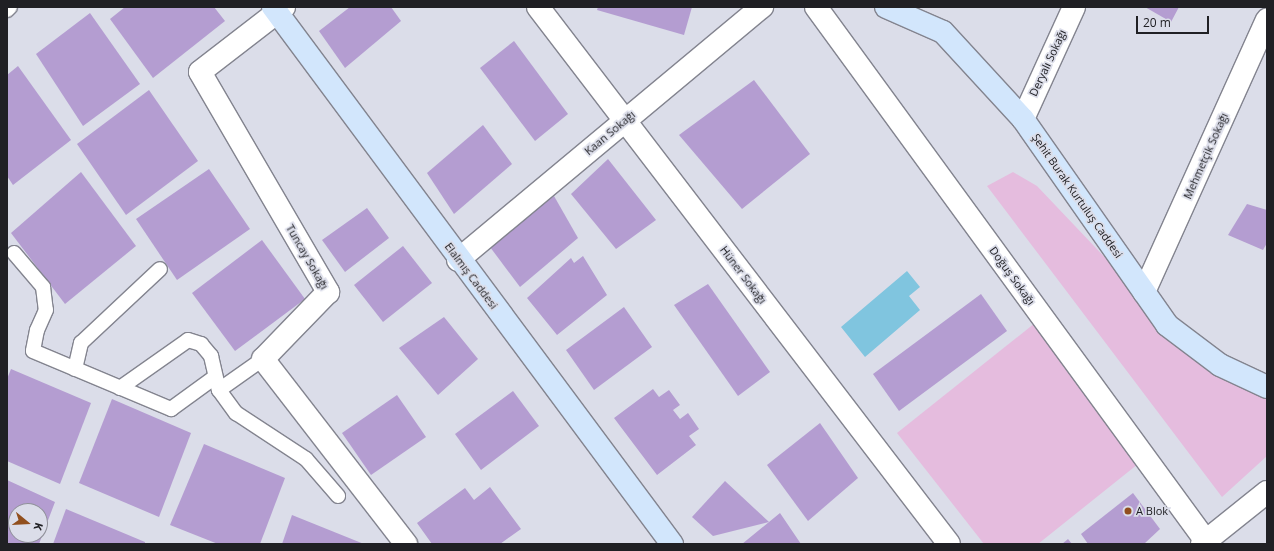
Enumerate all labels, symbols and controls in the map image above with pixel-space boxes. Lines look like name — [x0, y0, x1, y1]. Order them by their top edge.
scale bar — [1138, 8, 1211, 34]
text: 20 m — [1143, 14, 1171, 31]
street label: Deryalı Sokağı — [1027, 28, 1069, 98]
street label: Kaan Sokağı — [582, 108, 638, 158]
street label: Mehmetçik Sokağı — [1181, 111, 1231, 201]
street label: Şehit Burak Kurtuluş Caddesi — [1029, 131, 1125, 261]
street label: Tuncay Sokağı — [283, 222, 331, 292]
street label: Elalmış Caddesi — [442, 240, 500, 312]
street label: Hüner Sokağı — [717, 244, 769, 306]
street label: Doğuş Sokağı — [986, 244, 1038, 308]
north arrow — [8, 503, 48, 543]
place label: A Blok — [1136, 504, 1168, 518]
marker: A Blok — [1123, 506, 1133, 516]
text: K — [31, 521, 47, 532]

